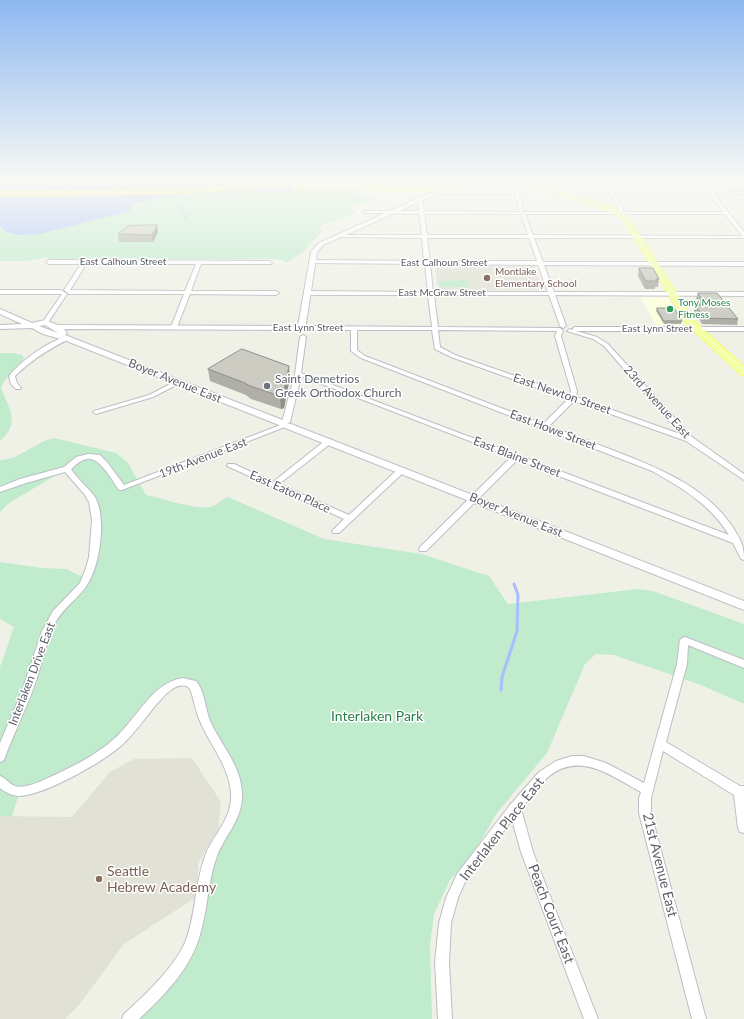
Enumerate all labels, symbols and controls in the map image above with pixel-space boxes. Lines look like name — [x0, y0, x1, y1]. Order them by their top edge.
street label: East Calhoun Street — [80, 256, 166, 268]
street label: East Calhoun Street — [401, 257, 487, 269]
place label: Montlake Elementary School — [495, 266, 577, 290]
marker: Montlake Elementary School — [482, 273, 492, 283]
street label: East McGraw Street — [398, 287, 486, 299]
place label: Tony Moses Fitness — [678, 297, 730, 320]
marker: Tony Moses Fitness — [665, 304, 675, 314]
street label: East Lynn Street — [273, 322, 343, 334]
street label: East Lynn Street — [622, 323, 692, 335]
street label: Boyer Avenue East — [126, 356, 224, 406]
street label: 23rd Avenue East — [621, 363, 693, 441]
street label: East Newton Street — [511, 371, 613, 417]
place label: Saint Demetrios Greek Orthodox Church — [275, 372, 402, 400]
marker: Saint Demetrios Greek Orthodox Church — [262, 381, 272, 391]
street label: East Howe Street — [508, 407, 598, 453]
street label: East Blaine Street — [471, 434, 563, 480]
street label: 19th Avenue East — [157, 435, 249, 481]
street label: East Eaton Place — [247, 468, 333, 516]
street label: Boyer Avenue East — [467, 490, 565, 540]
street label: Interlaken Drive East — [6, 620, 58, 728]
park label: Interlaken Park — [331, 708, 423, 724]
street label: Interlaken Place East — [456, 774, 548, 884]
street label: 21st Avenue East — [639, 811, 681, 919]
street label: Peach Court East — [524, 862, 578, 966]
place label: Seattle Hebrew Academy — [107, 863, 216, 896]
marker: Seattle Hebrew Academy — [94, 874, 104, 884]

